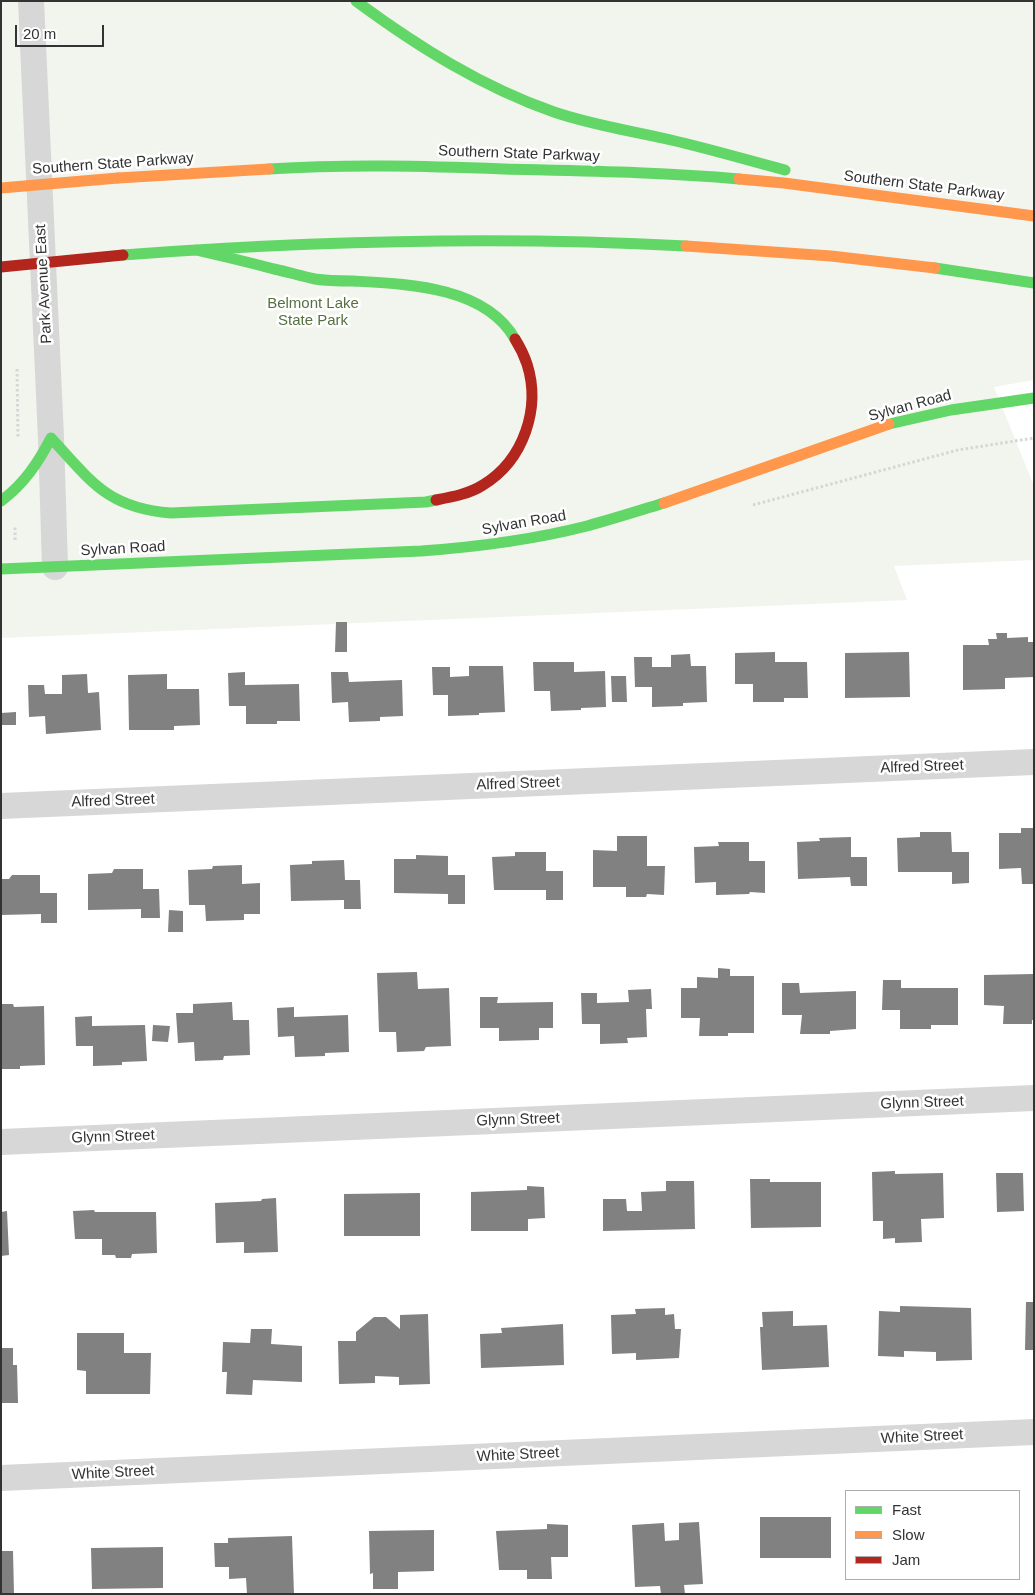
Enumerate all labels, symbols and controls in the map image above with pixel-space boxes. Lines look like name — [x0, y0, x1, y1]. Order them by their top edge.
scale bar — [18, 15, 106, 47]
text: 20 m — [23, 25, 56, 42]
street label: Southern State Parkway — [438, 142, 600, 166]
street label: Southern State Parkway — [32, 149, 194, 179]
street label: Southern State Parkway — [843, 167, 1005, 205]
street label: Park Avenue East — [32, 224, 56, 344]
park label: Belmont Lake State Park — [267, 295, 359, 330]
street label: Sylvan Road — [867, 386, 953, 426]
street label: Sylvan Road — [481, 507, 567, 539]
street label: Sylvan Road — [80, 538, 166, 560]
street label: Alfred Street — [880, 757, 964, 777]
street label: Alfred Street — [476, 774, 560, 794]
street label: Alfred Street — [71, 791, 155, 811]
street label: Glynn Street — [880, 1093, 964, 1113]
street label: Glynn Street — [476, 1110, 560, 1130]
street label: Glynn Street — [71, 1127, 155, 1147]
street label: White Street — [880, 1426, 964, 1448]
street label: White Street — [476, 1444, 560, 1466]
street label: White Street — [71, 1462, 155, 1484]
legend — [845, 1490, 1020, 1580]
text: Fast — [892, 1501, 921, 1518]
text: Slow — [892, 1526, 925, 1543]
text: Jam — [892, 1551, 920, 1568]

